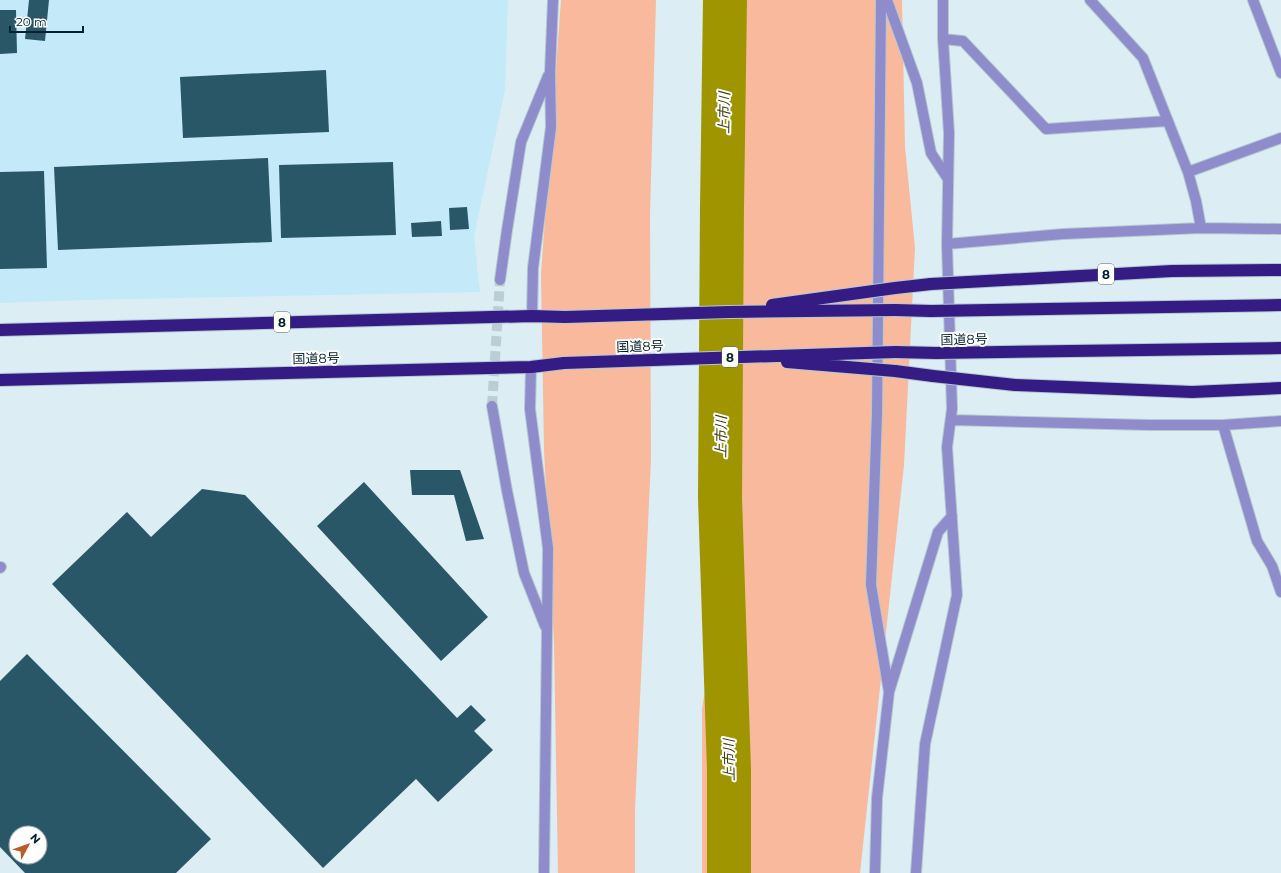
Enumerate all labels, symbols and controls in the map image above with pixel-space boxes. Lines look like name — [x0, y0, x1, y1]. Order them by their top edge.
scale bar — [10, 8, 83, 34]
text: 20 m — [16, 14, 47, 29]
water label: 上市川 — [715, 90, 733, 134]
road number: 8 — [1098, 264, 1114, 284]
road number: 8 — [274, 312, 290, 332]
street label: 国道8号 — [940, 331, 988, 347]
street label: 国道8号 — [616, 337, 664, 355]
road number: 8 — [722, 347, 738, 367]
street label: 国道8号 — [292, 350, 340, 366]
water label: 上市川 — [712, 414, 730, 458]
water label: 上市川 — [720, 737, 738, 781]
north arrow — [8, 825, 48, 865]
text: N — [27, 830, 44, 846]

